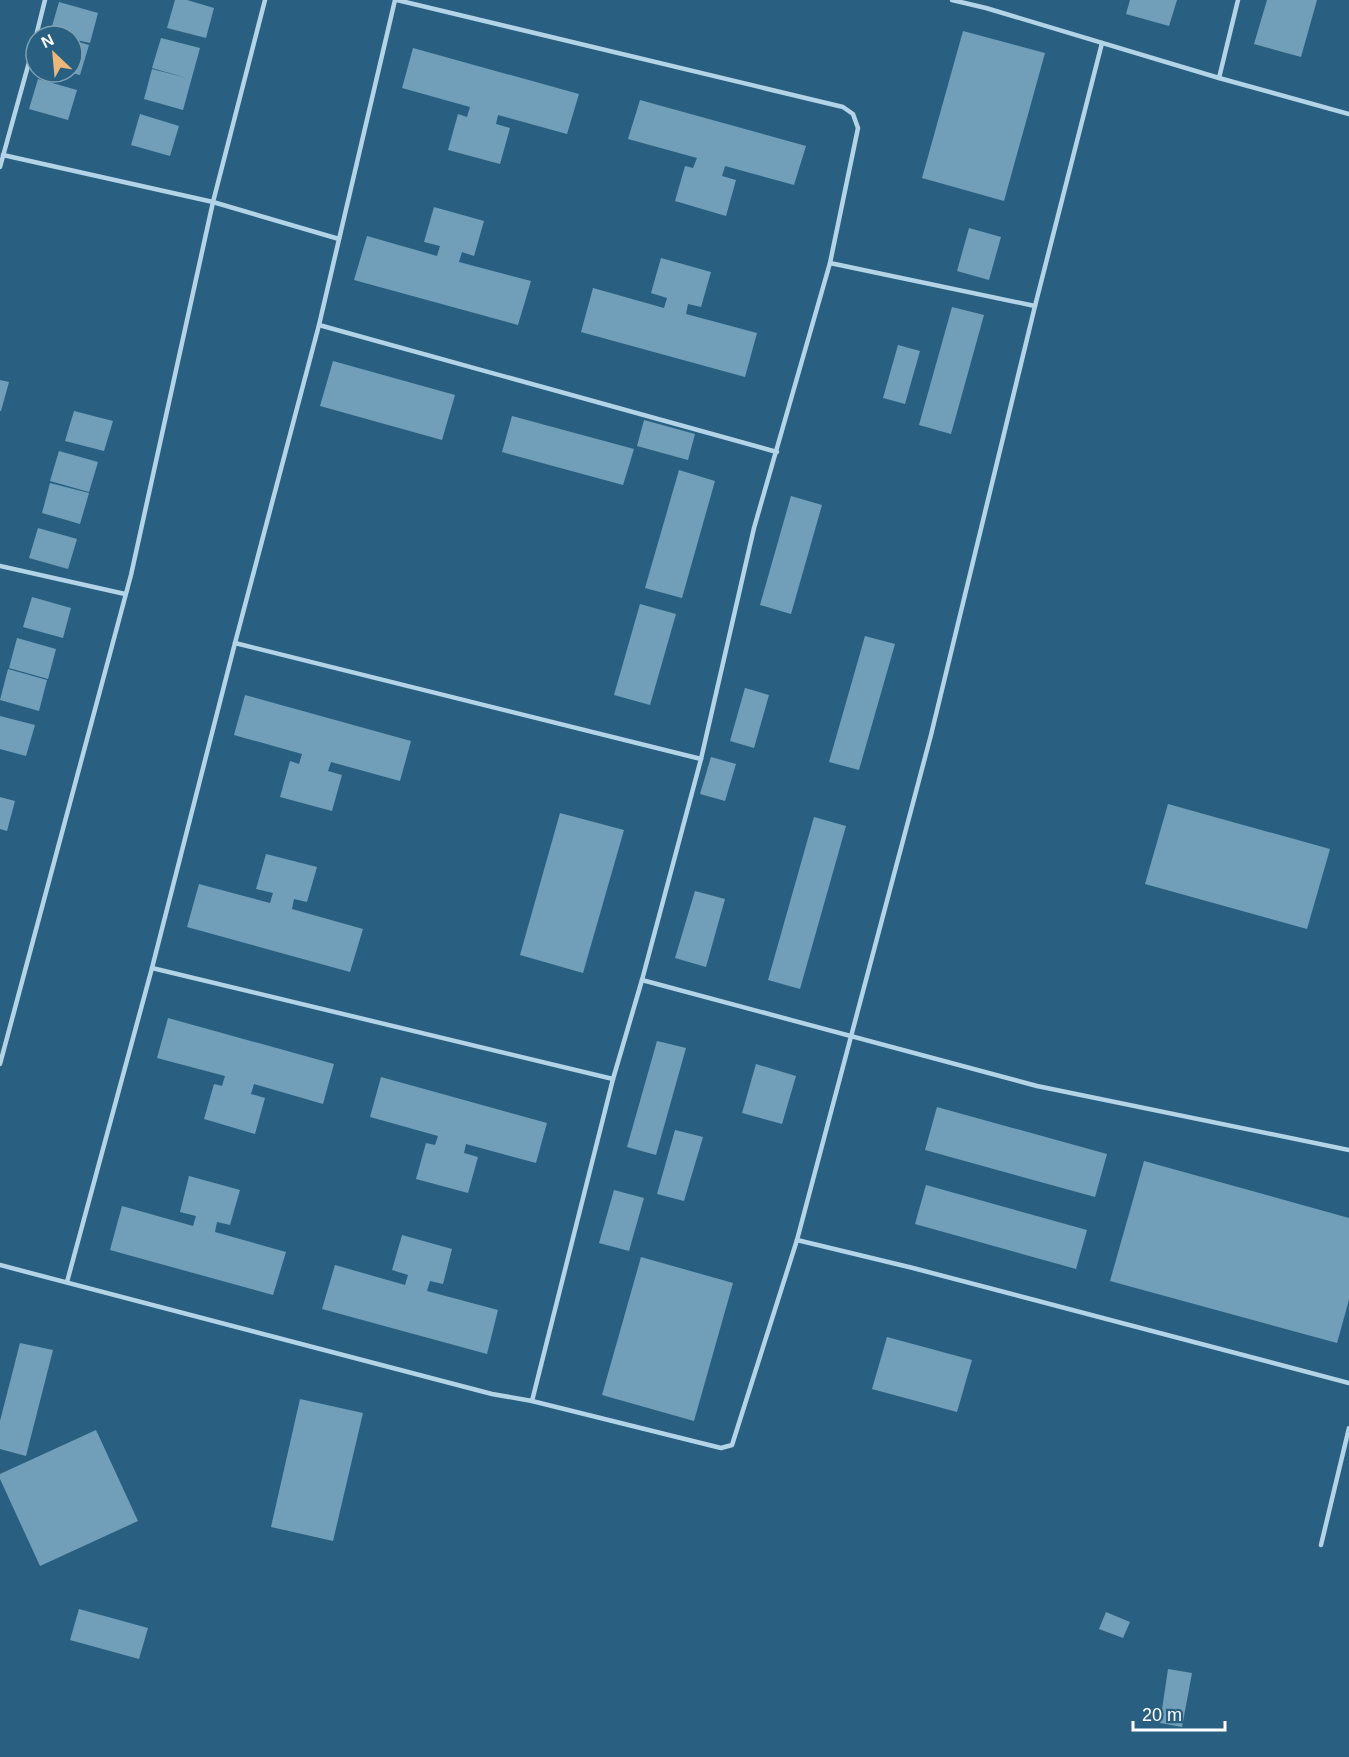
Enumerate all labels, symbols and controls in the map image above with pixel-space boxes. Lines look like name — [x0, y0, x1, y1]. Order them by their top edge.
north arrow — [24, 24, 84, 84]
text: N — [39, 31, 57, 51]
scale bar — [1133, 1694, 1224, 1732]
text: 20 m — [1142, 1705, 1182, 1725]

